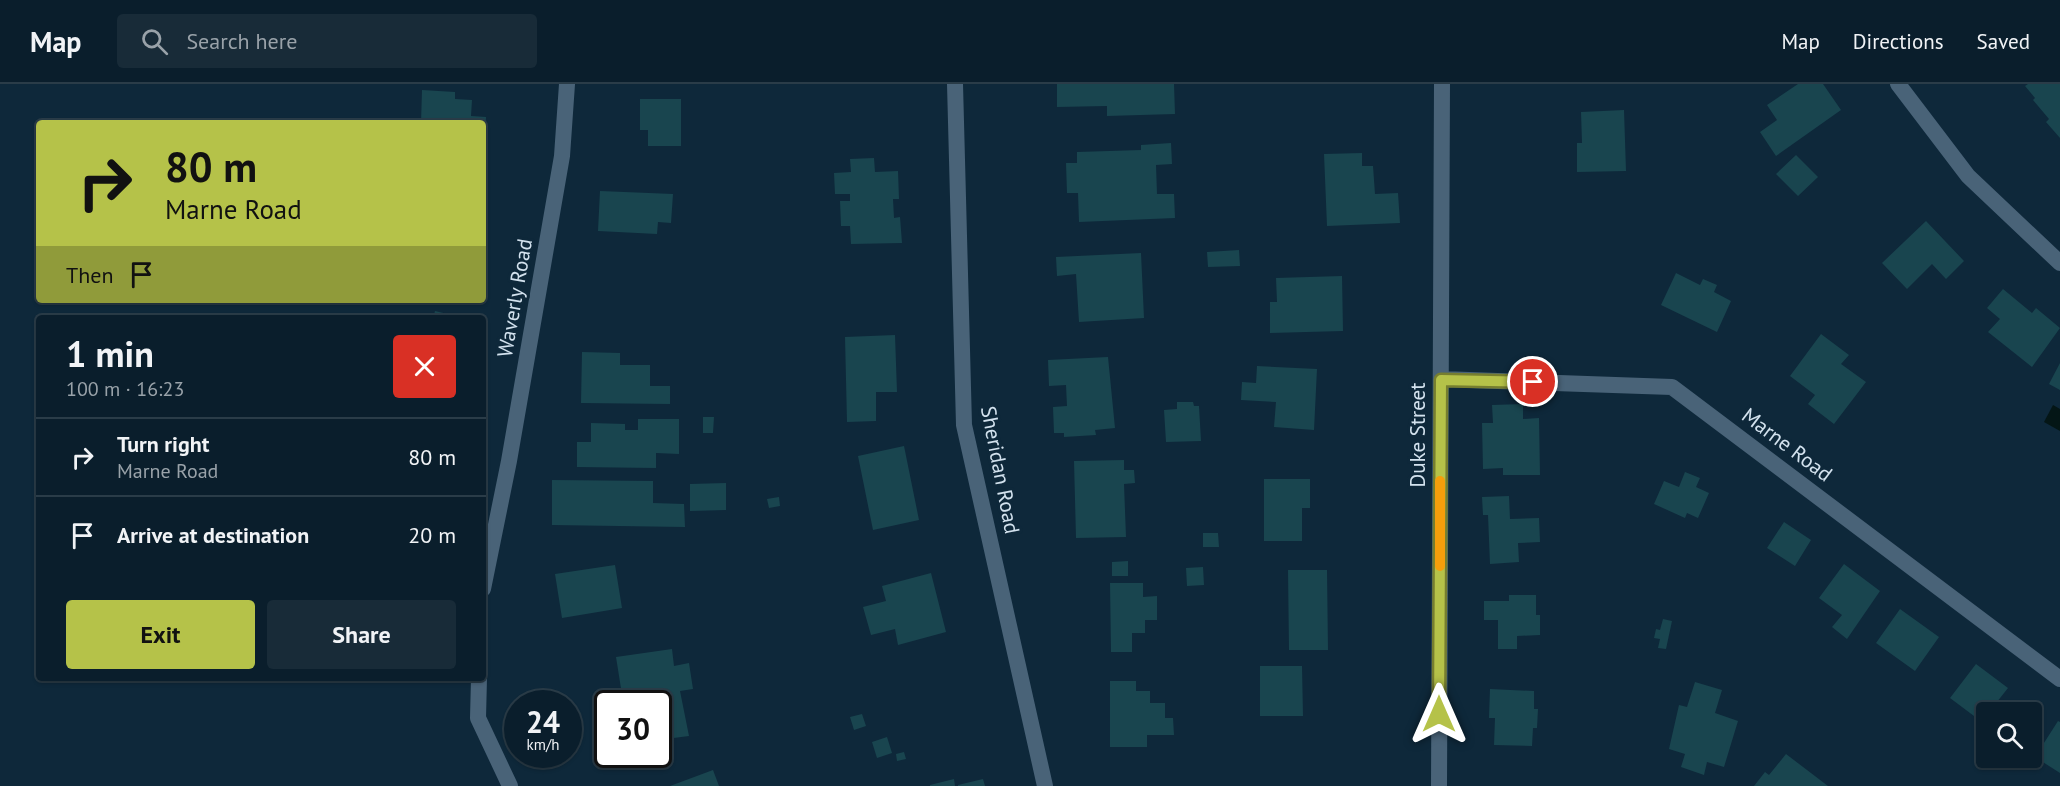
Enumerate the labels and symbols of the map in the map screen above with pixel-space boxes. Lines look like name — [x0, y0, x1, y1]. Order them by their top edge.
street label: Waverly Road — [491, 237, 538, 359]
pin — [1507, 356, 1558, 407]
street label: Duke Street — [1404, 383, 1431, 487]
street label: Marne Road — [1737, 402, 1838, 487]
street label: Sheridan Road — [975, 404, 1026, 536]
position arrow — [1407, 682, 1471, 746]
speed limit sign: 30 — [594, 690, 672, 768]

